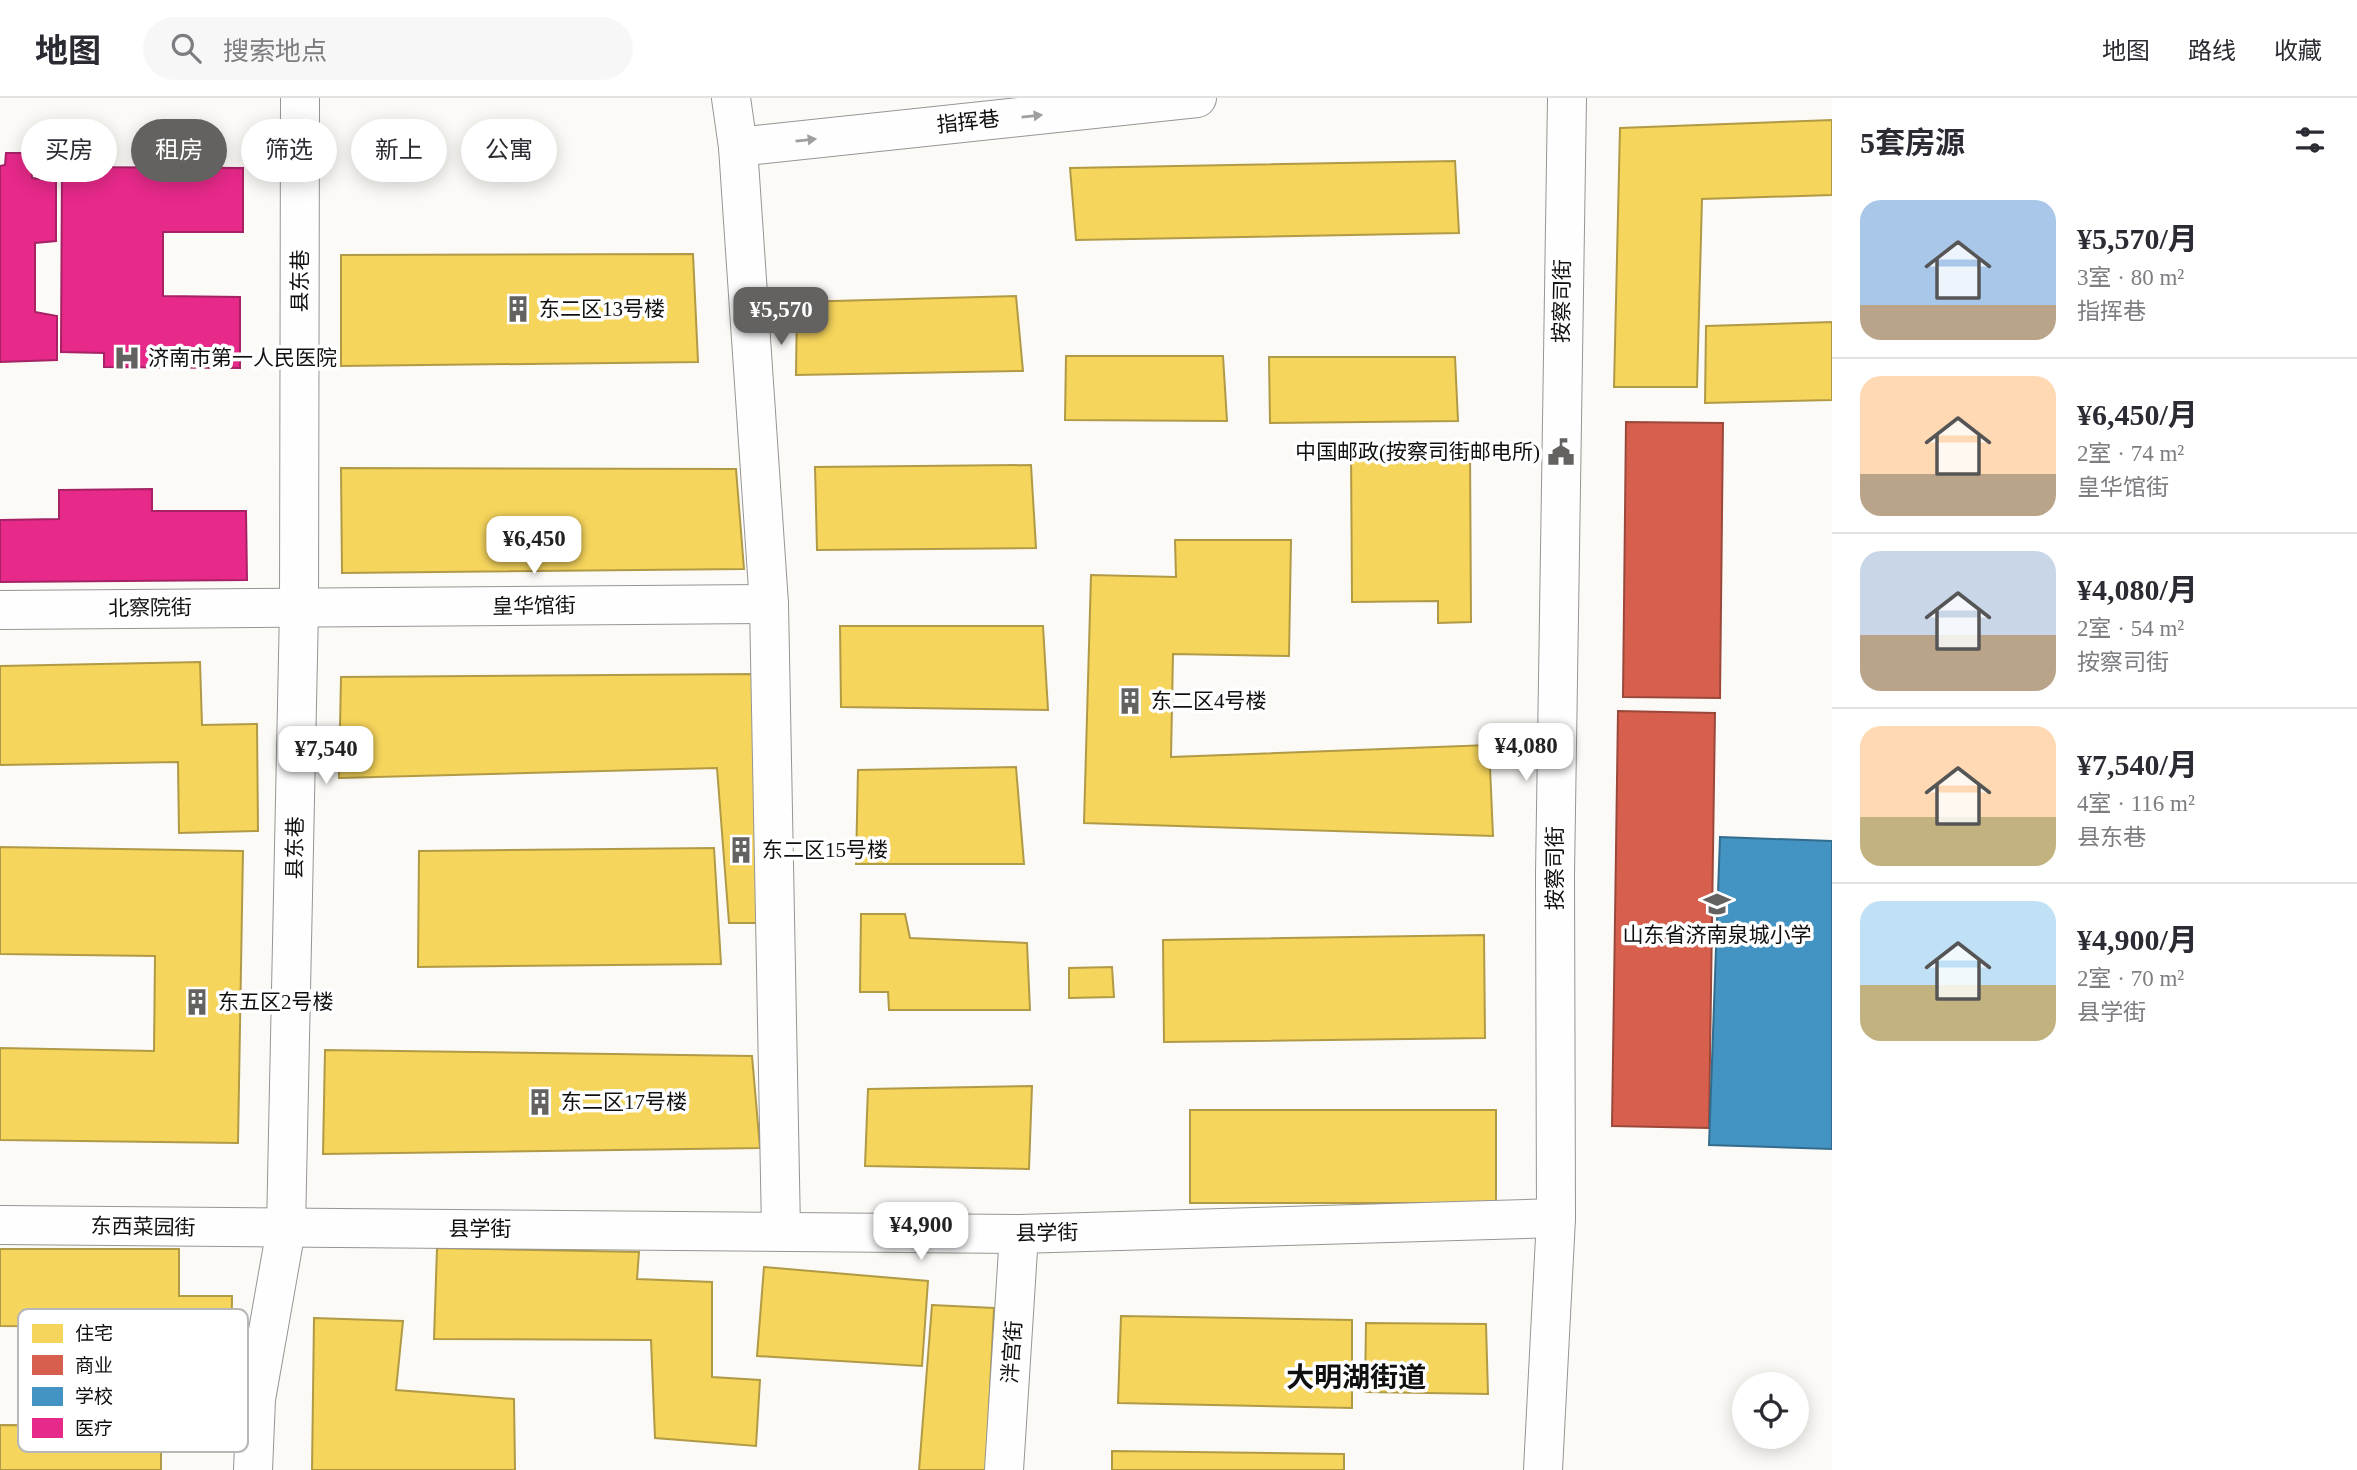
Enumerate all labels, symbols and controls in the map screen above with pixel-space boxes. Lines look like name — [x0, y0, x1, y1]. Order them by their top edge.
search box — [143, 17, 633, 80]
icon: search — [167, 29, 205, 67]
text: 地图 — [35, 33, 101, 69]
text: 搜索地点 — [223, 37, 327, 66]
text: 地图 — [2102, 38, 2150, 64]
text: 路线 — [2188, 38, 2236, 64]
text: 收藏 — [2274, 38, 2322, 64]
street label: 指挥巷 — [935, 107, 1001, 137]
one-way arrow — [1021, 110, 1043, 121]
chip: 买房 — [21, 119, 117, 182]
chip: 租房 — [131, 119, 227, 182]
chip: 筛选 — [241, 119, 337, 182]
chip: 新上 — [351, 119, 447, 182]
chip: 公寓 — [461, 119, 557, 182]
icon: filters — [2291, 121, 2329, 159]
text: 5套房源 — [1860, 126, 1965, 159]
one-way arrow — [795, 134, 817, 145]
text: ¥5,570/月 — [2077, 222, 2198, 255]
icon: home — [1916, 228, 2000, 312]
street label: 县东巷 — [288, 250, 312, 313]
street label: 按察司街 — [1549, 259, 1575, 343]
text: 3室 · 80 m² — [2077, 265, 2184, 290]
pin: ¥5,570 — [724, 288, 838, 347]
building icon: 东二区13号楼 — [503, 294, 533, 324]
place label: 东二区13号楼 — [539, 297, 665, 321]
text: ¥5,570 — [749, 297, 813, 322]
text: 指挥巷 — [2077, 299, 2146, 324]
hospital icon: 济南市第一人民医院 — [112, 343, 142, 373]
place label: 济南市第一人民医院 — [148, 346, 337, 370]
text: ¥6,450/月 — [2077, 398, 2198, 431]
icon: home — [1916, 404, 2000, 488]
public building icon: 中国邮政(按察司街邮电所) — [1546, 437, 1576, 467]
place label: 中国邮政(按察司街邮电所) — [1295, 440, 1540, 464]
text: 2室 · 74 m² — [2077, 441, 2184, 466]
text: 皇华馆街 — [2077, 475, 2169, 500]
pin: ¥6,450 — [477, 517, 591, 576]
text: ¥6,450 — [502, 526, 566, 551]
text: ¥4,080/月 — [2077, 573, 2198, 606]
icon: home — [1916, 579, 2000, 663]
street label: 皇华馆街 — [492, 593, 576, 619]
street label: 北察院街 — [108, 595, 192, 621]
text: 2室 · 54 m² — [2077, 616, 2184, 641]
text: 按察司街 — [2077, 650, 2169, 675]
building icon: 东二区4号楼 — [1115, 686, 1145, 716]
place label: 东二区4号楼 — [1151, 689, 1267, 713]
pin: ¥4,080 — [1469, 724, 1583, 783]
pin: ¥7,540 — [269, 726, 383, 786]
text: ¥4,080 — [1494, 733, 1558, 758]
text: ¥7,540 — [294, 736, 358, 761]
text: ¥7,540/月 — [2077, 748, 2198, 781]
icon: home — [1916, 754, 2000, 838]
text: 4室 · 116 m² — [2077, 791, 2195, 816]
street label: 县东巷 — [282, 816, 308, 880]
text: 县东巷 — [2077, 825, 2146, 850]
street label: 按察司街 — [1543, 826, 1567, 910]
building icon: 东二区15号楼 — [726, 835, 756, 865]
place label: 东二区15号楼 — [762, 838, 888, 862]
school or university icon: 山东省济南泉城小学 — [1702, 889, 1732, 919]
place label: 山东省济南泉城小学 — [1623, 923, 1812, 947]
text: ¥4,900/月 — [2077, 923, 2198, 956]
icon: home — [1916, 929, 2000, 1013]
text: 2室 · 70 m² — [2077, 966, 2184, 991]
building icon: 东五区2号楼 — [182, 987, 212, 1017]
place label: 东五区2号楼 — [218, 990, 334, 1014]
text: 县学街 — [2077, 1000, 2146, 1025]
building icon: 东二区17号楼 — [525, 1087, 555, 1117]
place label: 东二区17号楼 — [561, 1090, 687, 1114]
pin: ¥4,900 — [864, 1202, 978, 1262]
text: ¥4,900 — [889, 1212, 953, 1237]
street label: 东西菜园街 — [90, 1214, 196, 1240]
street label: 县学街 — [449, 1217, 512, 1241]
street label: 县学街 — [1015, 1220, 1079, 1246]
legend — [18, 1309, 248, 1452]
street label: 泮宫街 — [998, 1320, 1026, 1384]
text: 住宅 — [75, 1323, 113, 1344]
text: 商业 — [75, 1355, 113, 1376]
district label: 大明湖街道 — [1286, 1362, 1426, 1393]
map controls — [1732, 1372, 1809, 1449]
button: locate — [1732, 1372, 1809, 1449]
text: 学校 — [75, 1386, 113, 1407]
text: 医疗 — [75, 1418, 113, 1439]

